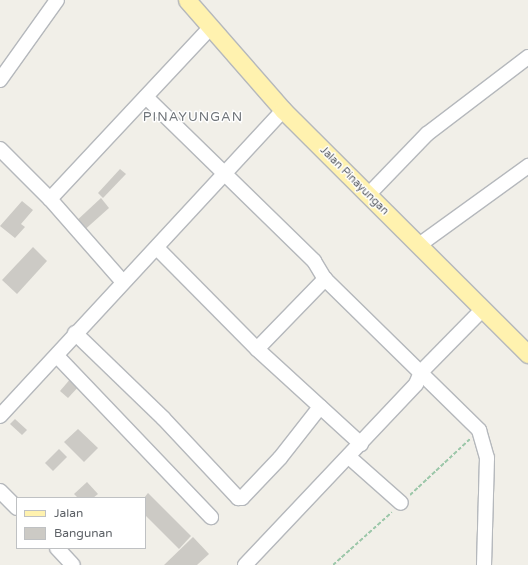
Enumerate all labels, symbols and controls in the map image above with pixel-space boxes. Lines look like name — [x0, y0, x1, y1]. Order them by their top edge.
district label: PINAYUNGAN — [143, 109, 243, 125]
street label: Jalan Pinayungan — [317, 144, 391, 218]
legend — [16, 497, 146, 549]
text: Jalan — [54, 506, 83, 520]
text: Bangunan — [54, 526, 113, 540]

